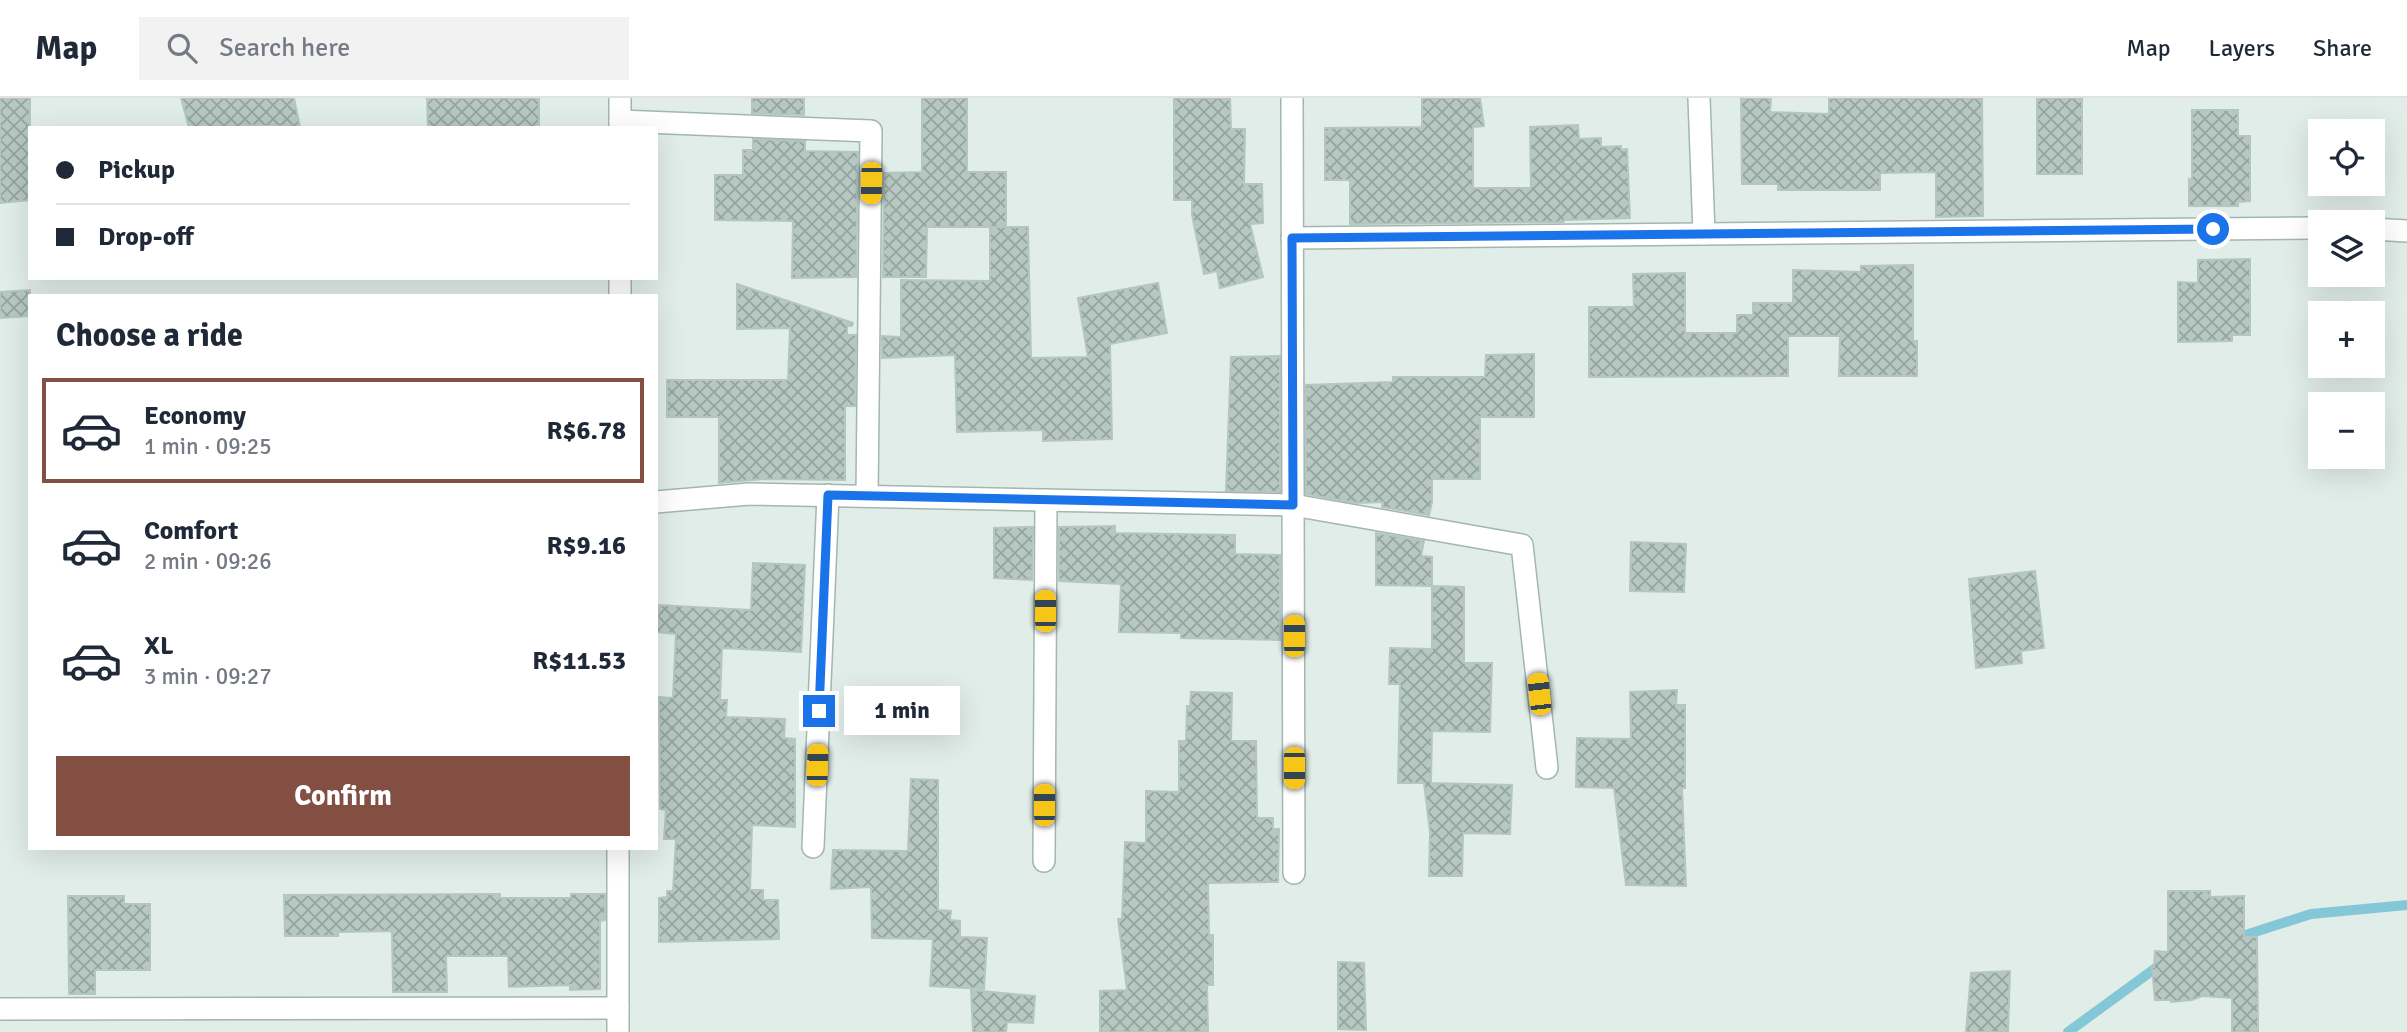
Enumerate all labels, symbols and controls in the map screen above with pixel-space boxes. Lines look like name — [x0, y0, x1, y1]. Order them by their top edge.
search box — [139, 17, 629, 80]
text: Map — [35, 28, 97, 69]
icon: search — [163, 29, 201, 67]
text: Search here — [219, 32, 350, 64]
text: Map — [2126, 33, 2171, 63]
text: Layers — [2209, 33, 2275, 63]
text: Share — [2313, 33, 2372, 63]
map controls — [2308, 119, 2385, 469]
button: locate — [2308, 119, 2385, 196]
text: Pickup — [98, 154, 175, 186]
car — [861, 162, 882, 204]
button: layers — [2308, 210, 2385, 287]
route start — [2197, 213, 2229, 245]
text: Drop-off — [98, 221, 194, 253]
button: + — [2308, 301, 2385, 378]
text: Choose a ride — [56, 316, 243, 355]
button: − — [2308, 392, 2385, 469]
icon: car — [60, 399, 123, 462]
text: Economy — [144, 400, 246, 432]
text: R$6.78 — [546, 415, 626, 447]
text: 1 min · 09:25 — [144, 432, 272, 461]
icon: car — [60, 514, 123, 577]
text: Comfort — [144, 515, 238, 547]
text: R$9.16 — [546, 530, 626, 562]
text: 2 min · 09:26 — [144, 547, 272, 576]
car — [1035, 590, 1056, 632]
car — [1284, 615, 1305, 657]
icon: car — [60, 629, 123, 692]
text: XL — [144, 630, 174, 662]
text: R$11.53 — [532, 645, 626, 677]
text: 3 min · 09:27 — [144, 662, 272, 691]
car — [1527, 672, 1552, 716]
callout: 1 min — [844, 686, 959, 736]
route end — [803, 695, 835, 727]
text: 1 min — [874, 696, 930, 725]
car — [806, 744, 829, 786]
car — [1284, 747, 1305, 789]
button: Confirm — [56, 756, 630, 836]
car — [1034, 784, 1055, 826]

